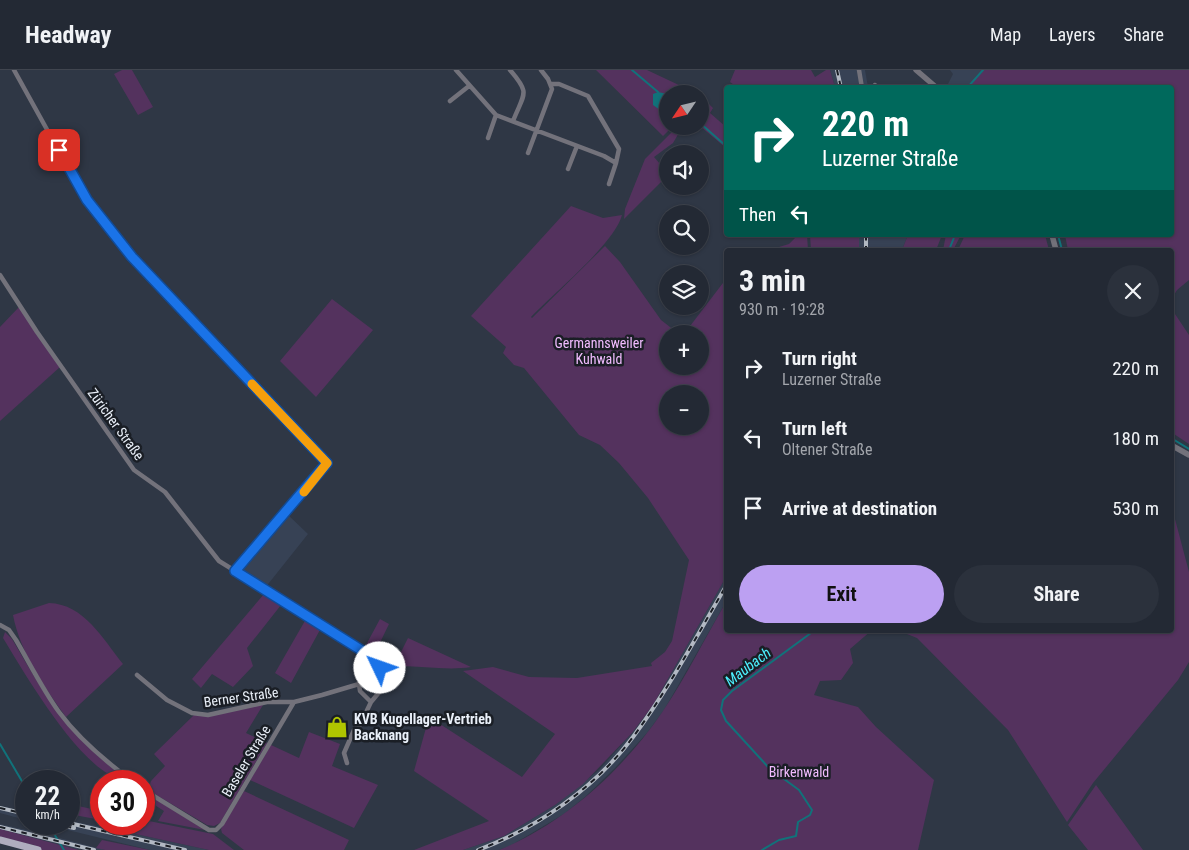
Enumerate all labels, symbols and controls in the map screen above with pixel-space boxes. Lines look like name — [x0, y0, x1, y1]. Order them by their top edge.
text: Headway — [25, 21, 111, 49]
text: Map — [990, 24, 1021, 45]
text: Layers — [1049, 24, 1096, 45]
text: Share — [1124, 24, 1164, 45]
north arrow — [659, 85, 709, 135]
map controls — [659, 85, 709, 435]
text: 220 m — [822, 104, 909, 145]
icon: right — [739, 105, 804, 170]
pin — [38, 129, 80, 171]
icon: arrive — [45, 136, 73, 164]
button: sound — [659, 145, 709, 195]
text: Luzerner Straße — [822, 146, 958, 171]
icon: left — [786, 200, 814, 228]
text: Then — [739, 203, 776, 226]
button: search — [659, 205, 709, 255]
text: 3 min — [739, 263, 806, 298]
button: layers — [659, 265, 709, 315]
button: close — [1107, 265, 1159, 317]
text: 930 m · 19:28 — [739, 300, 825, 319]
button: + — [659, 325, 709, 375]
park label: Germannsweiler Kuhwald — [554, 335, 644, 367]
text: Turn right — [782, 347, 857, 370]
icon: right — [739, 354, 767, 382]
text: 220 m — [1112, 357, 1159, 380]
text: Luzerner Straße — [782, 370, 881, 389]
street label: Züricher Straße — [85, 385, 148, 463]
button: − — [659, 385, 709, 435]
text: Turn left — [782, 417, 847, 440]
icon: left — [739, 424, 767, 452]
text: 180 m — [1112, 427, 1159, 450]
text: Oltener Straße — [782, 440, 872, 459]
icon: arrive — [739, 494, 767, 522]
text: Arrive at destination — [782, 497, 937, 520]
text: 530 m — [1112, 497, 1159, 520]
button: Exit — [739, 565, 944, 623]
button: Share — [954, 565, 1159, 623]
position arrow — [353, 641, 405, 693]
water label: Maubach — [721, 644, 775, 690]
street label: Berner Straße — [203, 684, 280, 710]
place label: KVB Kugellager-Vertrieb Backnang — [354, 711, 492, 743]
shop icon: KVB Kugellager-Vertrieb Backnang — [324, 714, 350, 740]
street label: Baseler Straße — [218, 722, 274, 800]
park label: Birkenwald — [769, 764, 829, 780]
speed limit sign: 30 — [90, 770, 155, 835]
text: 22 — [35, 782, 60, 811]
text: km/h — [35, 808, 60, 822]

